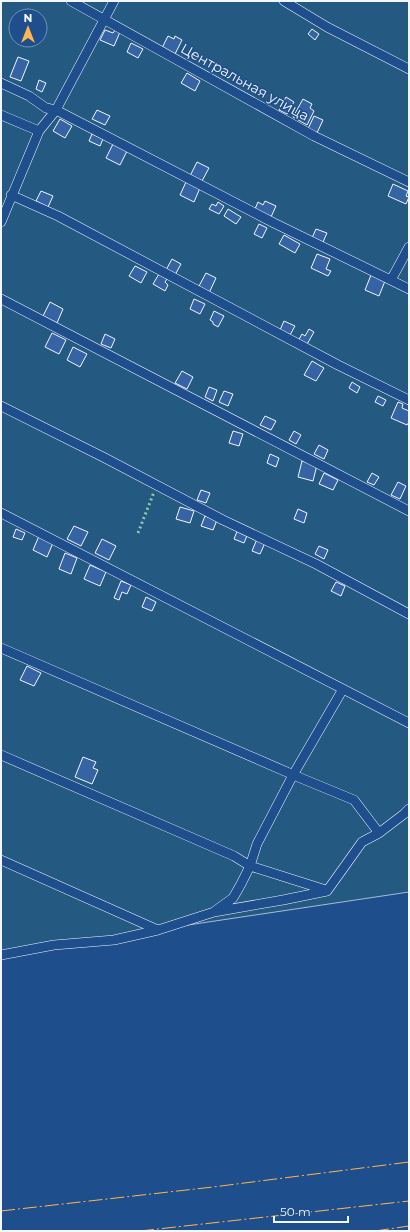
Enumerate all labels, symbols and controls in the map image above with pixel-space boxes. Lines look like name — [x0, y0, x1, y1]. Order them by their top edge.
north arrow — [8, 8, 48, 48]
text: N — [24, 11, 32, 25]
street label: Центральная улица — [178, 39, 312, 125]
scale bar — [274, 1198, 348, 1224]
text: 50 m — [280, 1204, 311, 1219]

